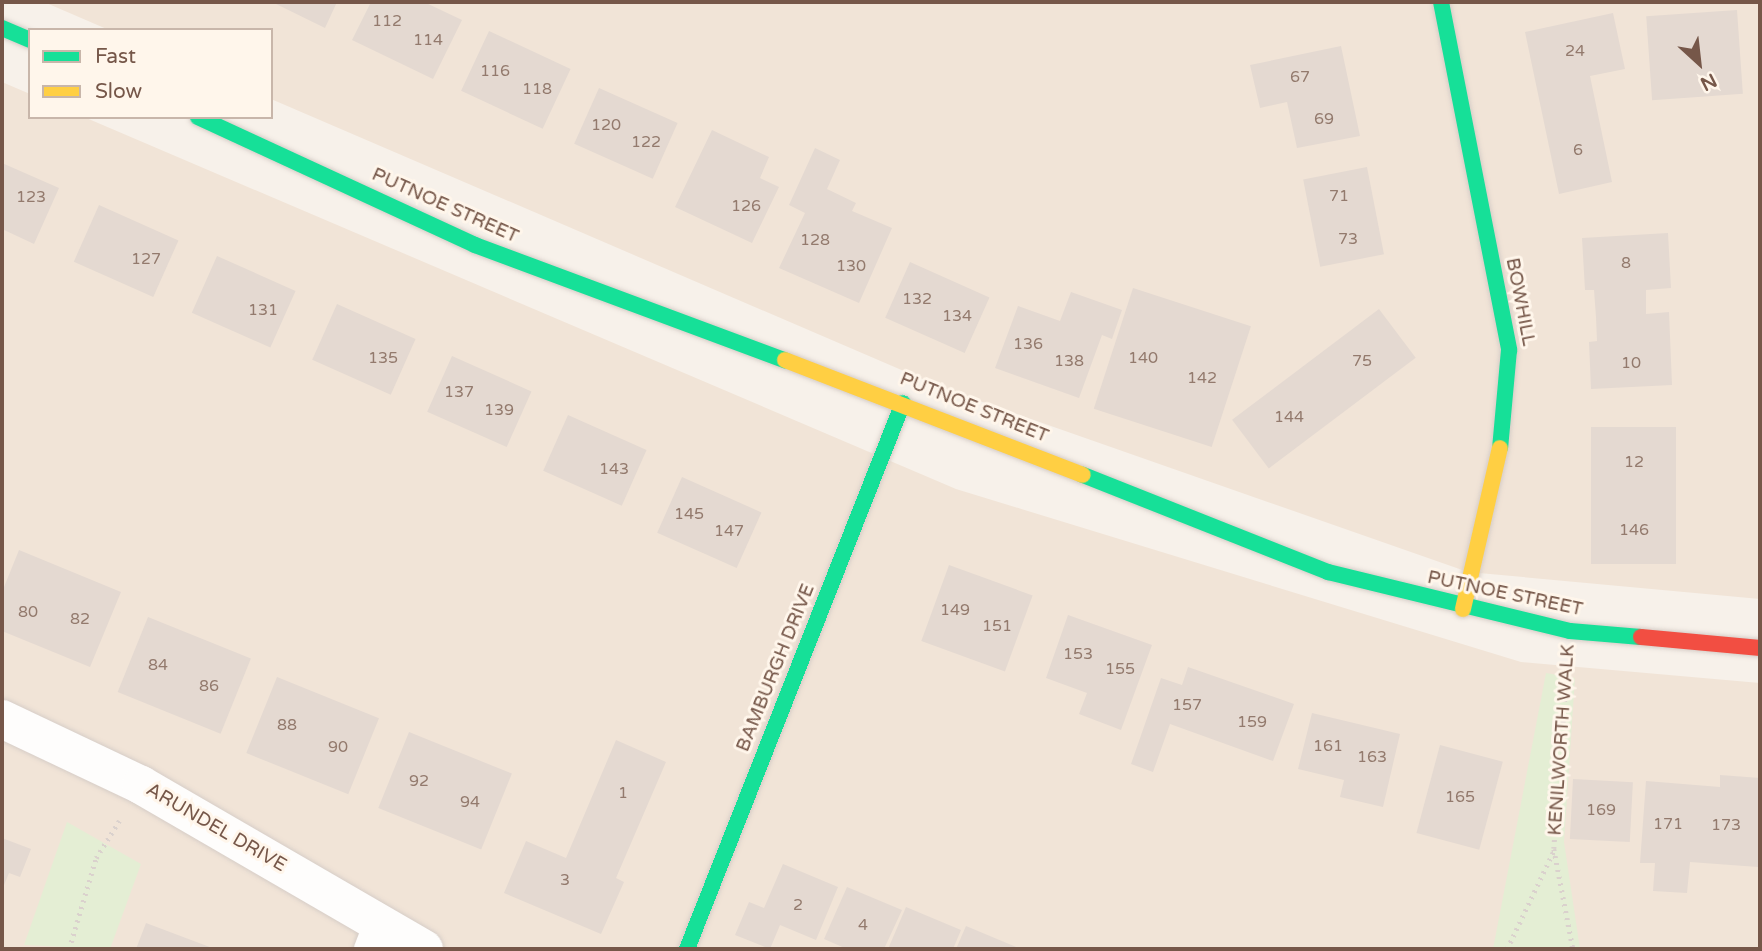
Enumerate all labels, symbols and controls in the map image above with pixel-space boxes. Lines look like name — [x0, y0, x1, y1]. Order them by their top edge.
house number: 112 — [372, 11, 402, 31]
legend — [28, 28, 273, 119]
north arrow — [1664, 28, 1734, 98]
house number: 114 — [413, 30, 443, 50]
house number: 24 — [1565, 41, 1585, 61]
text: Fast — [95, 44, 136, 69]
house number: 116 — [480, 61, 510, 81]
house number: 67 — [1290, 67, 1310, 87]
text: N — [1697, 68, 1720, 95]
text: Slow — [95, 79, 142, 104]
house number: 118 — [522, 79, 552, 99]
house number: 69 — [1314, 109, 1334, 129]
house number: 120 — [591, 115, 621, 135]
house number: 122 — [631, 132, 661, 152]
house number: 6 — [1573, 140, 1583, 160]
street label: PUTNOE STREET — [368, 163, 522, 249]
house number: 71 — [1329, 186, 1349, 206]
house number: 123 — [16, 187, 46, 207]
house number: 126 — [731, 196, 761, 216]
house number: 73 — [1338, 229, 1358, 249]
house number: 128 — [800, 230, 830, 250]
house number: 127 — [131, 249, 161, 269]
house number: 8 — [1621, 253, 1631, 273]
house number: 130 — [836, 256, 866, 276]
street label: BOWHILL — [1500, 256, 1540, 348]
house number: 132 — [902, 289, 932, 309]
house number: 131 — [248, 300, 278, 320]
house number: 134 — [942, 306, 972, 326]
house number: 136 — [1013, 334, 1043, 354]
house number: 135 — [368, 348, 398, 368]
house number: 140 — [1128, 348, 1158, 368]
house number: 138 — [1054, 351, 1084, 371]
house number: 75 — [1352, 351, 1372, 371]
house number: 10 — [1621, 353, 1641, 373]
street label: PUTNOE STREET — [896, 368, 1052, 448]
house number: 142 — [1187, 368, 1217, 388]
house number: 137 — [444, 382, 474, 402]
house number: 139 — [484, 400, 514, 420]
house number: 144 — [1274, 407, 1304, 427]
house number: 12 — [1624, 452, 1644, 472]
house number: 143 — [599, 459, 629, 479]
house number: 145 — [674, 504, 704, 524]
house number: 146 — [1619, 520, 1649, 540]
house number: 147 — [714, 521, 744, 541]
street label: PUTNOE STREET — [1425, 566, 1585, 622]
street label: BAMBURGH DRIVE — [732, 581, 820, 755]
house number: 149 — [940, 600, 970, 620]
house number: 80 — [18, 602, 38, 622]
house number: 82 — [70, 609, 90, 629]
house number: 151 — [982, 616, 1012, 636]
house number: 153 — [1063, 644, 1093, 664]
street label: KENILWORTH WALK — [1544, 644, 1580, 836]
house number: 84 — [148, 655, 168, 675]
house number: 155 — [1105, 659, 1135, 679]
house number: 86 — [199, 676, 219, 696]
house number: 157 — [1172, 695, 1202, 715]
house number: 159 — [1237, 712, 1267, 732]
house number: 88 — [277, 715, 297, 735]
house number: 161 — [1313, 736, 1343, 756]
house number: 90 — [328, 737, 348, 757]
house number: 163 — [1357, 747, 1387, 767]
house number: 92 — [409, 771, 429, 791]
street label: ARUNDEL DRIVE — [142, 779, 290, 877]
house number: 1 — [618, 783, 628, 803]
house number: 165 — [1445, 787, 1475, 807]
house number: 94 — [460, 792, 480, 812]
house number: 169 — [1586, 800, 1616, 820]
house number: 171 — [1653, 814, 1683, 834]
house number: 173 — [1711, 815, 1741, 835]
house number: 3 — [560, 870, 570, 890]
house number: 2 — [793, 895, 803, 915]
house number: 4 — [858, 915, 868, 935]

